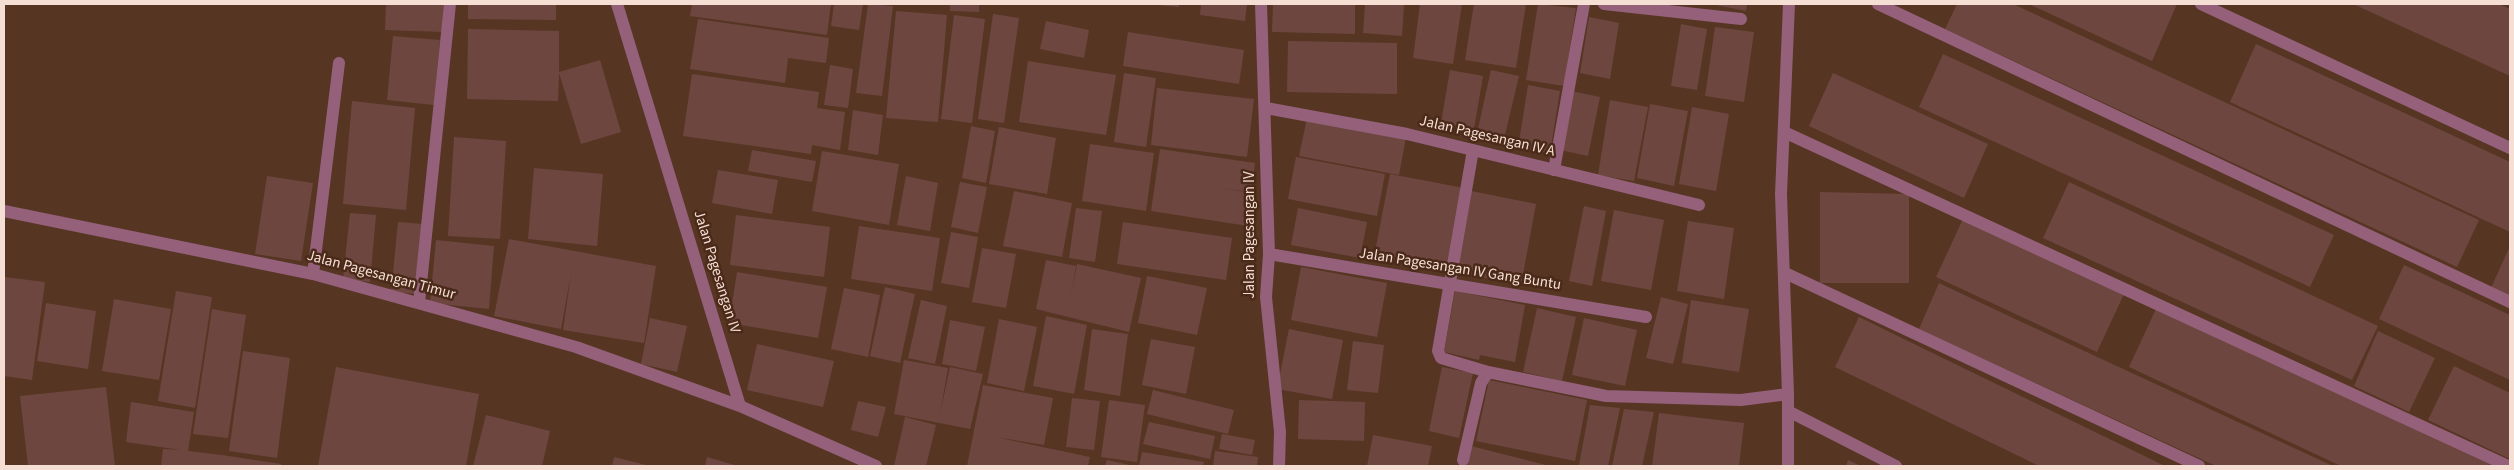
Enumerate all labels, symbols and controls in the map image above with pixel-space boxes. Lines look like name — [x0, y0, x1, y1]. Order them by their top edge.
street label: Jalan Pagesangan IV A — [1418, 113, 1556, 161]
street label: Jalan Pagesangan IV — [1242, 171, 1260, 299]
street label: Jalan Pagesangan IV — [689, 208, 743, 336]
street label: Jalan Pagesangan IV Gang Buntu — [1358, 245, 1562, 295]
street label: Jalan Pagesangan Timur — [305, 247, 457, 305]

